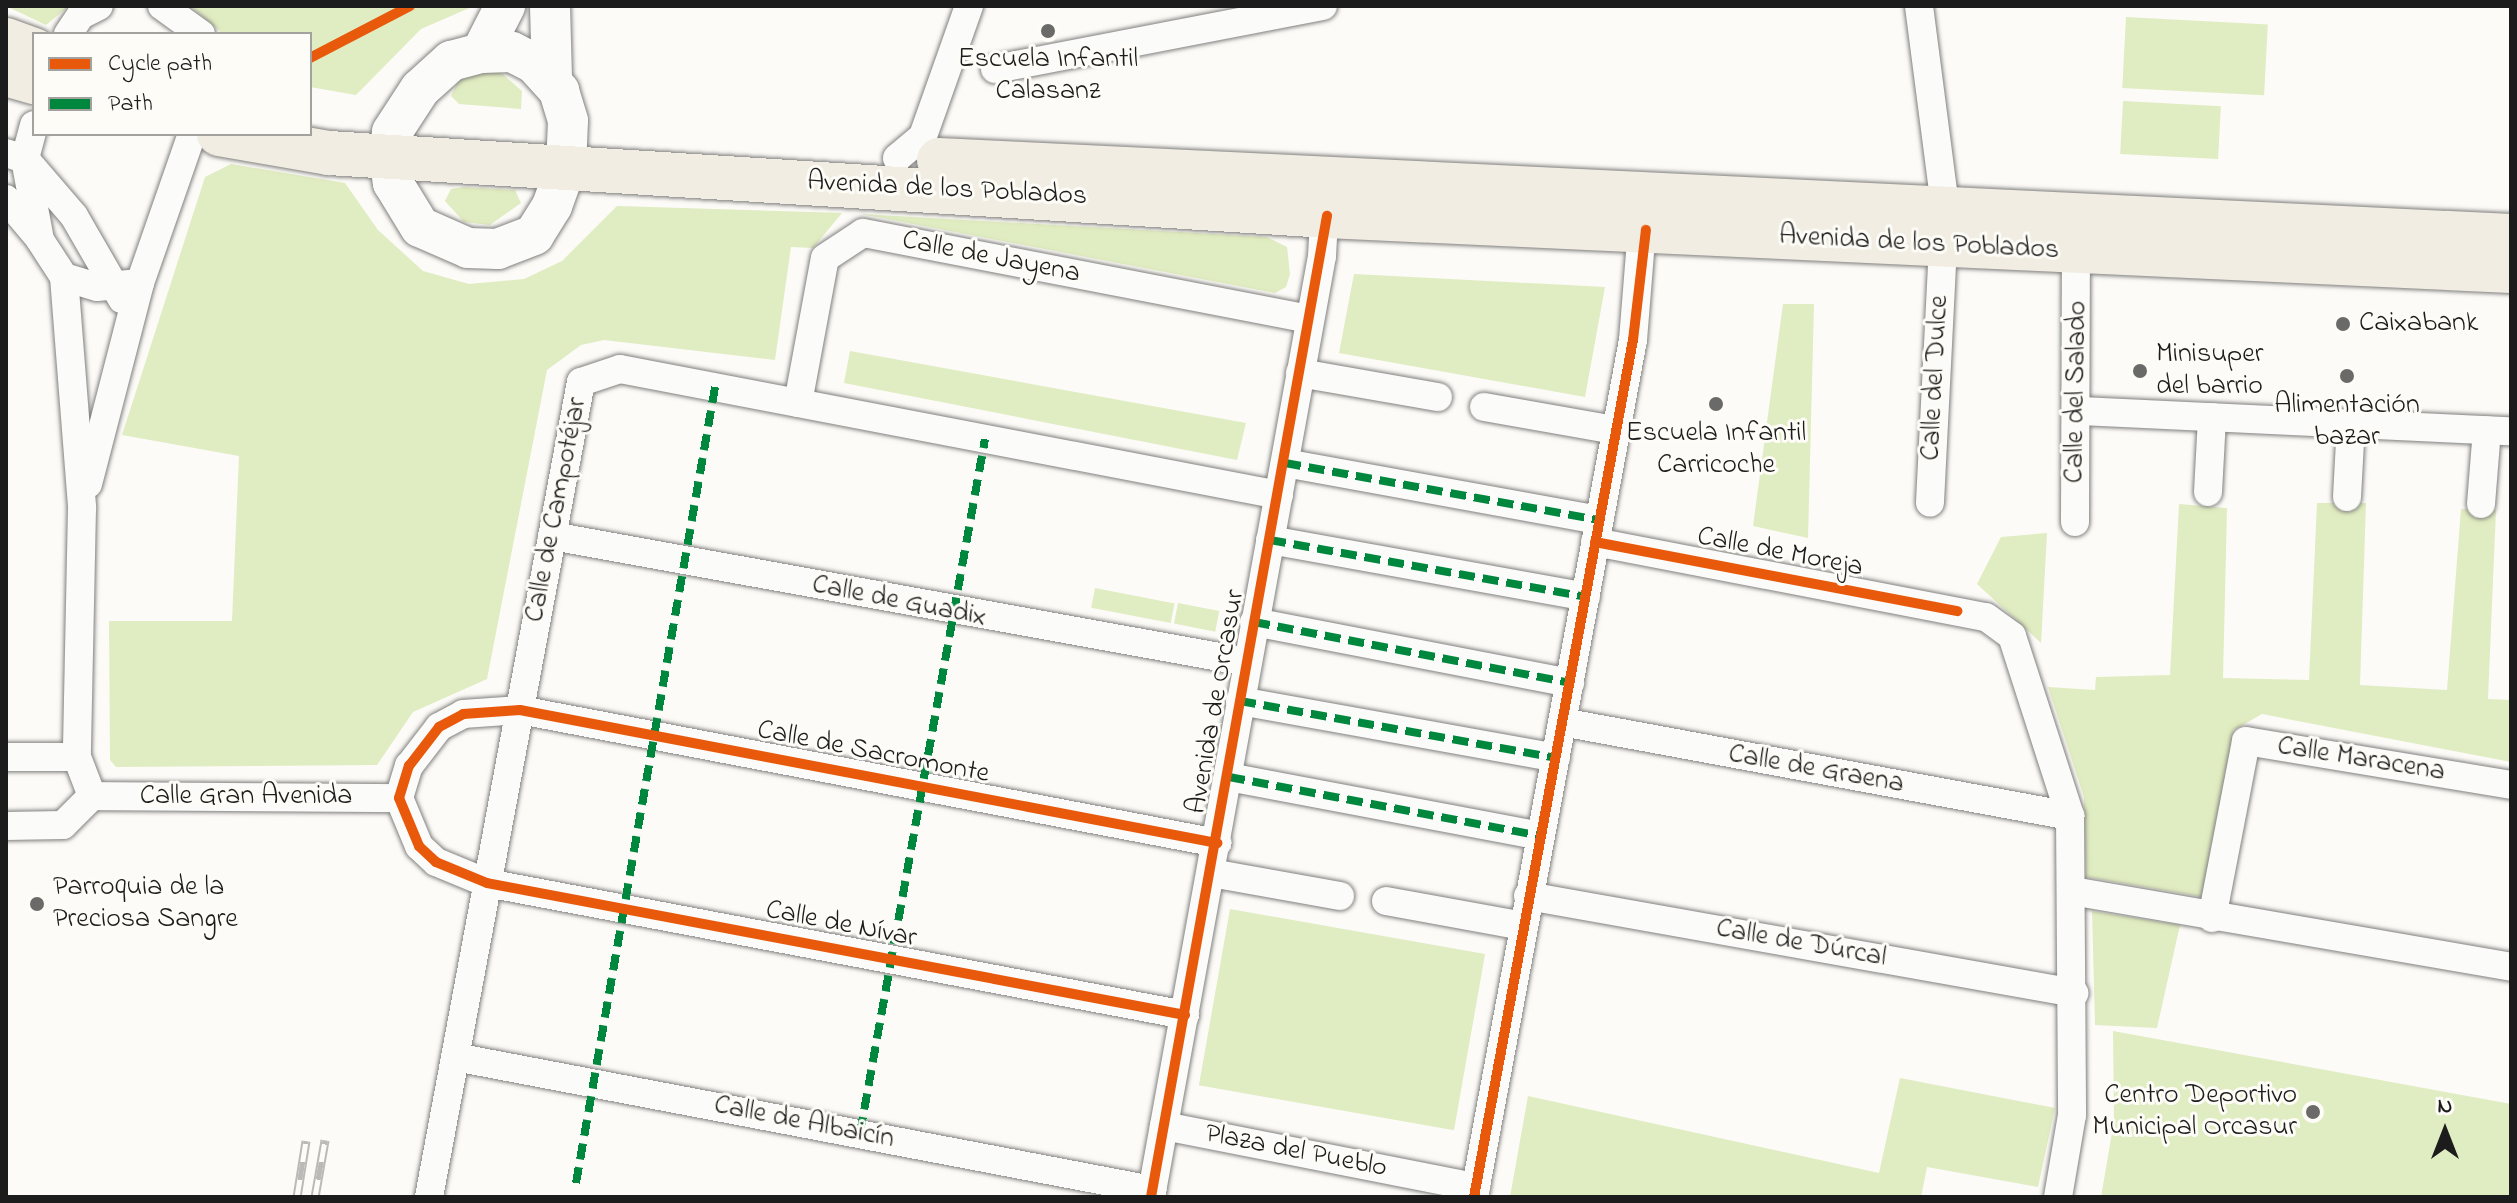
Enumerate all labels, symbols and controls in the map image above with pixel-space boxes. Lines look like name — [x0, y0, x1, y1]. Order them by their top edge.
marker: Escuela Infantil Calasanz — [1039, 22, 1057, 40]
legend — [32, 32, 312, 136]
place label: Escuela Infantil Calasanz — [958, 43, 1138, 109]
text: Cycle path — [108, 47, 212, 82]
text: Path — [108, 87, 153, 122]
street label: Avenida de los Poblados — [806, 166, 1088, 214]
street label: Avenida de los Poblados — [1778, 220, 2060, 268]
street label: Calle de Jayena — [899, 224, 1083, 292]
street label: Calle del Dulce — [1915, 294, 1957, 462]
street label: Calle del Salado — [2059, 300, 2095, 484]
place label: Caixabank — [2359, 307, 2478, 341]
marker: Caixabank — [2334, 315, 2352, 333]
place label: Minisuper del barrio — [2156, 338, 2264, 404]
marker: Minisuper del barrio — [2131, 362, 2149, 380]
marker: Alimentación bazar — [2338, 367, 2356, 385]
place label: Alimentación bazar — [2274, 389, 2420, 455]
street label: Calle de Campotéjar — [519, 395, 595, 625]
marker: Escuela Infantil Carricoche — [1707, 395, 1725, 413]
place label: Escuela Infantil Carricoche — [1626, 417, 1806, 483]
street label: Calle de Moreja — [1694, 520, 1866, 586]
street label: Calle de Guadix — [809, 569, 989, 635]
street label: Avenida de Orcasur — [1181, 587, 1253, 817]
street label: Calle de Sacromonte — [754, 714, 992, 792]
street label: Calle Maracena — [2275, 730, 2447, 790]
street label: Calle de Graena — [1726, 738, 1906, 802]
street label: Calle Gran Avenida — [140, 780, 352, 814]
place label: Parroquia de la Preciosa Sangre — [53, 871, 238, 937]
street label: Calle de Nívar — [763, 894, 919, 956]
marker: Parroquia de la Preciosa Sangre — [28, 895, 46, 913]
street label: Calle de Dúrcal — [1713, 913, 1889, 975]
place label: Centro Deportivo Municipal Orcasur — [2092, 1079, 2297, 1145]
street label: Calle de Albaicín — [711, 1089, 897, 1157]
north arrow — [2405, 1091, 2485, 1171]
text: N — [2438, 1091, 2452, 1123]
marker: Centro Deportivo Municipal Orcasur — [2304, 1103, 2322, 1121]
street label: Plaza del Pueblo — [1202, 1118, 1390, 1186]

